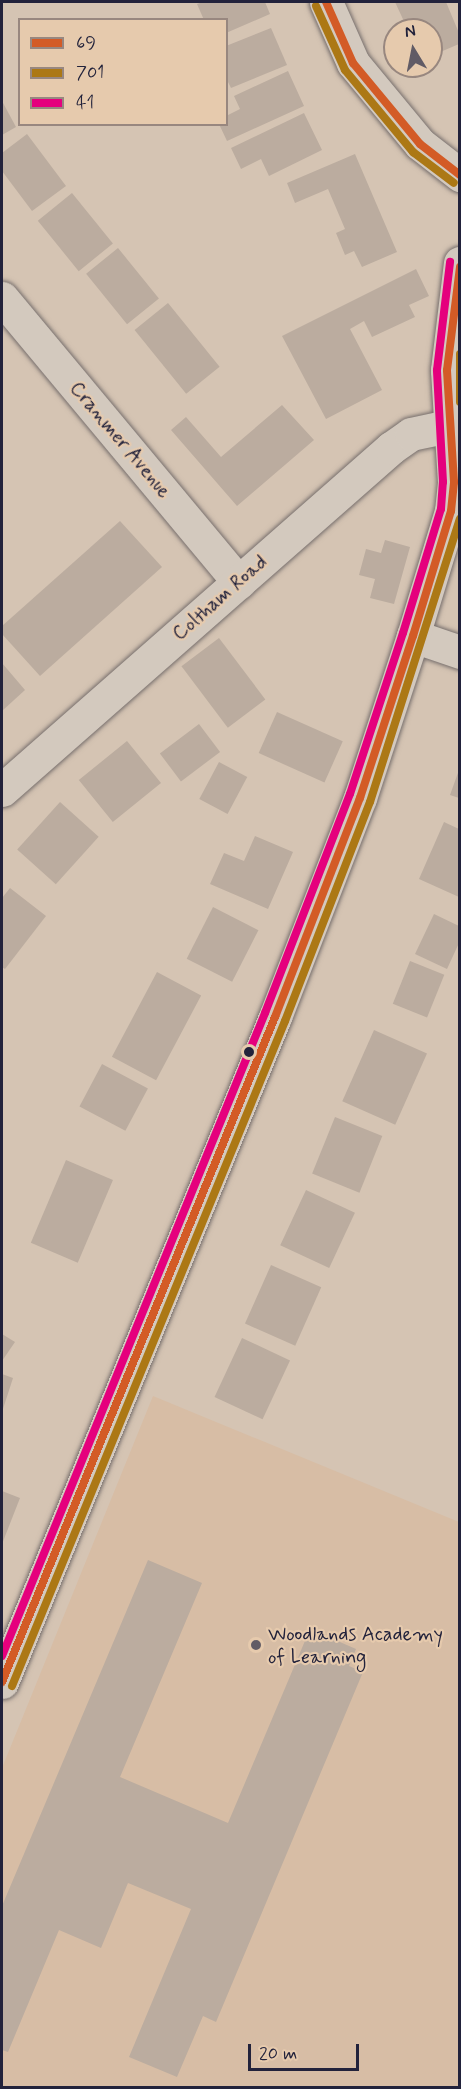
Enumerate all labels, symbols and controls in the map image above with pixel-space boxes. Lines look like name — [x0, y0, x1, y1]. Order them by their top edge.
legend — [18, 18, 228, 126]
north arrow — [383, 18, 443, 78]
text: N — [403, 20, 417, 43]
text: 69 — [76, 31, 96, 55]
text: 701 — [76, 61, 104, 85]
text: 41 — [76, 91, 94, 115]
street label: Cranmer Avenue — [63, 375, 177, 505]
street label: Coltham Road — [168, 551, 272, 645]
unlabelled marker — [243, 1046, 255, 1058]
place label: Woodlands Academy of Learning — [268, 1622, 443, 1669]
marker: Woodlands Academy of Learning — [249, 1638, 263, 1652]
scale bar — [251, 2032, 362, 2070]
text: 20 m — [259, 2042, 297, 2066]

